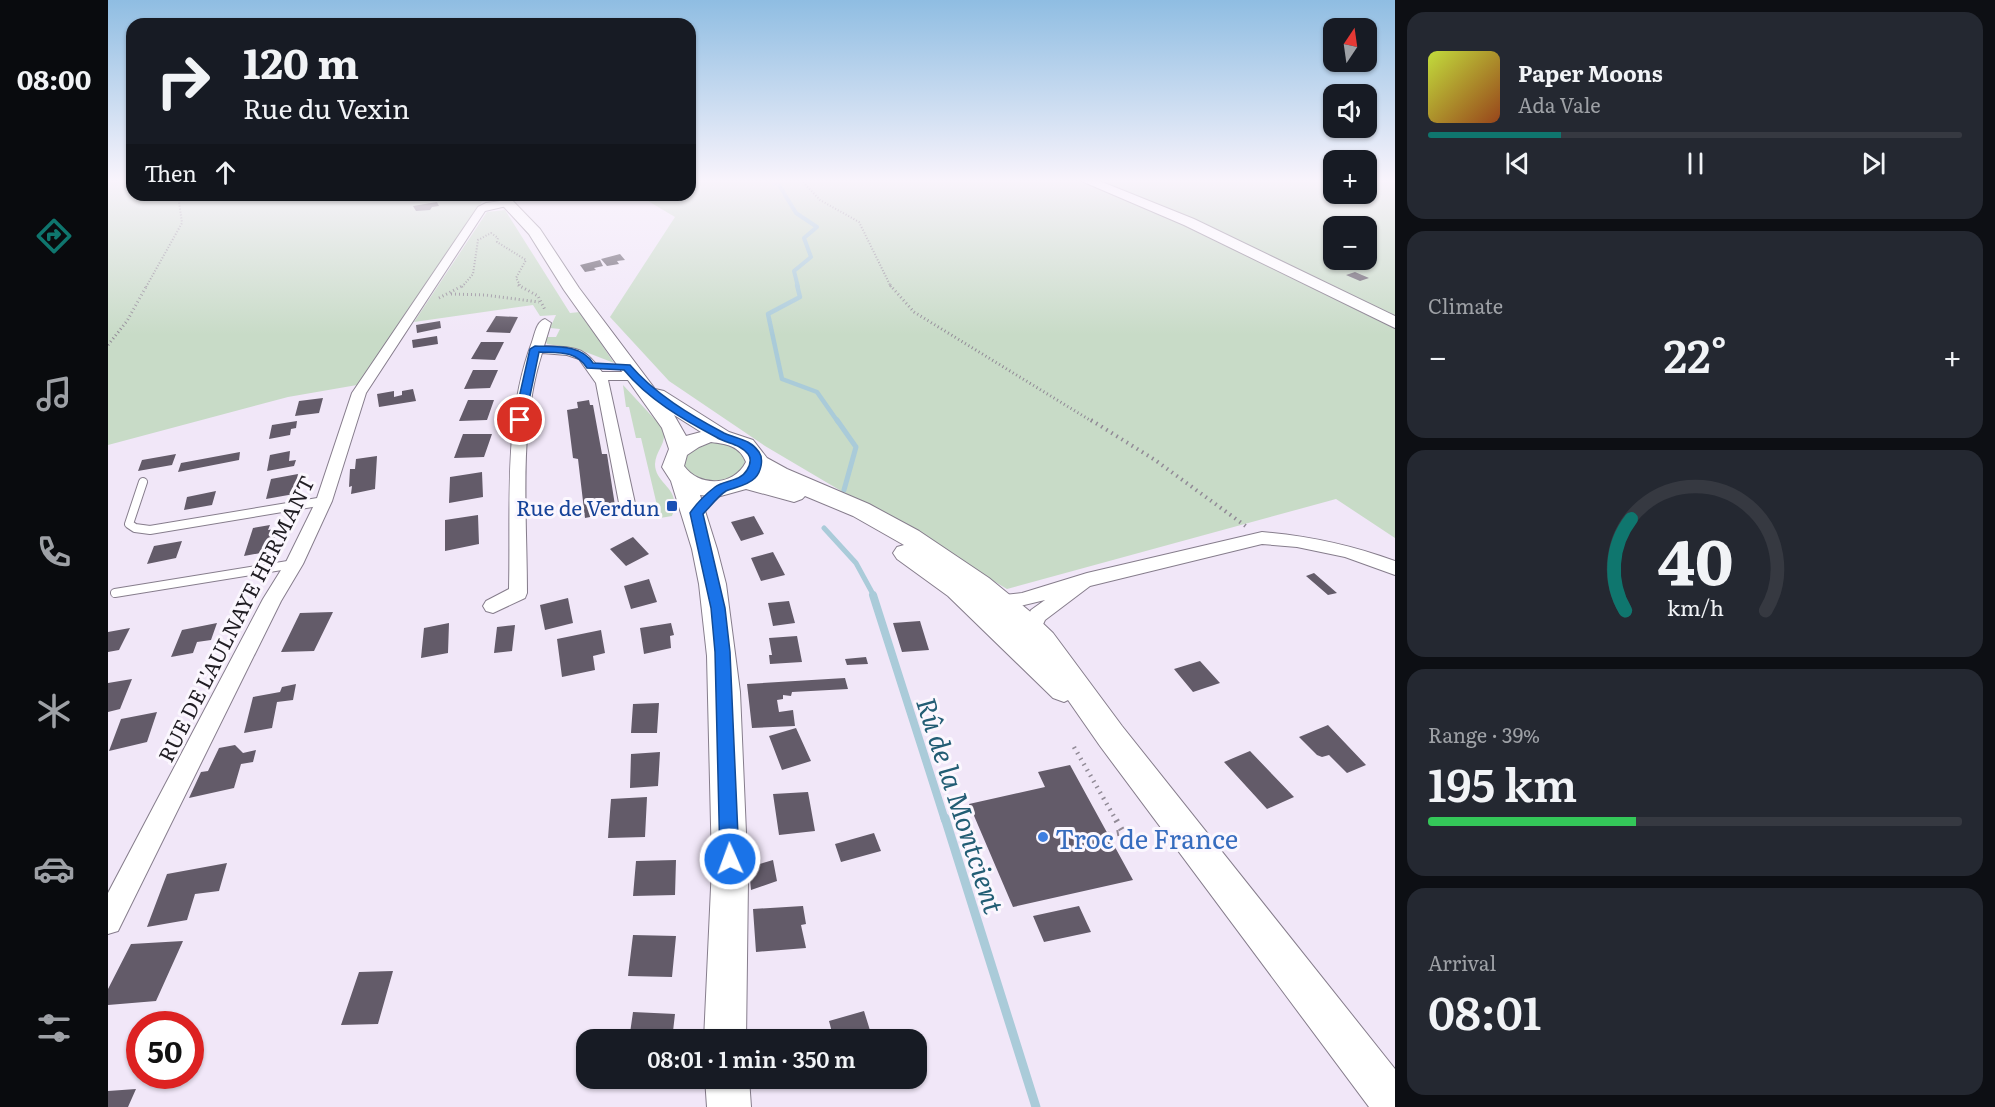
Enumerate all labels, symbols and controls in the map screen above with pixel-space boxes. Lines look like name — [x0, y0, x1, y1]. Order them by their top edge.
north arrow — [1323, 18, 1377, 72]
map controls — [1323, 18, 1377, 270]
text: 120 m — [243, 30, 359, 92]
icon: right — [144, 42, 222, 120]
text: Paper Moons — [1518, 56, 1663, 89]
text: 08:00 — [17, 58, 91, 98]
button: sound — [1323, 84, 1377, 138]
text: Rue du Vexin — [243, 87, 410, 127]
text: Ada Vale — [1518, 89, 1601, 119]
icon: previous — [1501, 147, 1534, 180]
icon: pause — [1679, 147, 1712, 180]
icon: next — [1857, 147, 1890, 180]
button: + — [1323, 150, 1377, 204]
text: Then — [144, 156, 197, 189]
icon: ahead — [209, 156, 242, 189]
icon: directions — [33, 215, 75, 257]
button: − — [1323, 216, 1377, 270]
text: Climate — [1428, 290, 1503, 320]
text: 22° — [1663, 320, 1727, 387]
text: − — [1428, 330, 1447, 379]
text: + — [1943, 330, 1962, 379]
icon: music — [33, 373, 75, 415]
pin — [494, 394, 545, 445]
icon: arrive — [503, 403, 536, 436]
street label: RUE DE L'AULNAYE HERMANT — [149, 469, 321, 767]
place label: Rue de Verdun — [516, 491, 660, 522]
marker: Rue de Verdun — [665, 499, 679, 513]
text: 40 — [1657, 512, 1733, 604]
icon: phone — [33, 531, 75, 573]
text: km/h — [1666, 591, 1724, 623]
icon: climate — [33, 690, 75, 732]
water label: Rû de la Montcient — [908, 692, 1016, 918]
text: Range · 39% — [1428, 719, 1540, 749]
text: 195 km — [1428, 749, 1577, 816]
place label: Troc de France — [1055, 818, 1238, 857]
position arrow — [698, 827, 762, 891]
marker: Troc de France — [1036, 830, 1050, 844]
icon: car — [33, 848, 75, 890]
text: Arrival — [1428, 947, 1496, 977]
text: 08:01 — [1428, 977, 1541, 1044]
icon: filters — [33, 1007, 75, 1049]
speed limit sign: 50 — [126, 1011, 204, 1089]
text: 08:01 · 1 min · 350 m — [647, 1042, 856, 1075]

